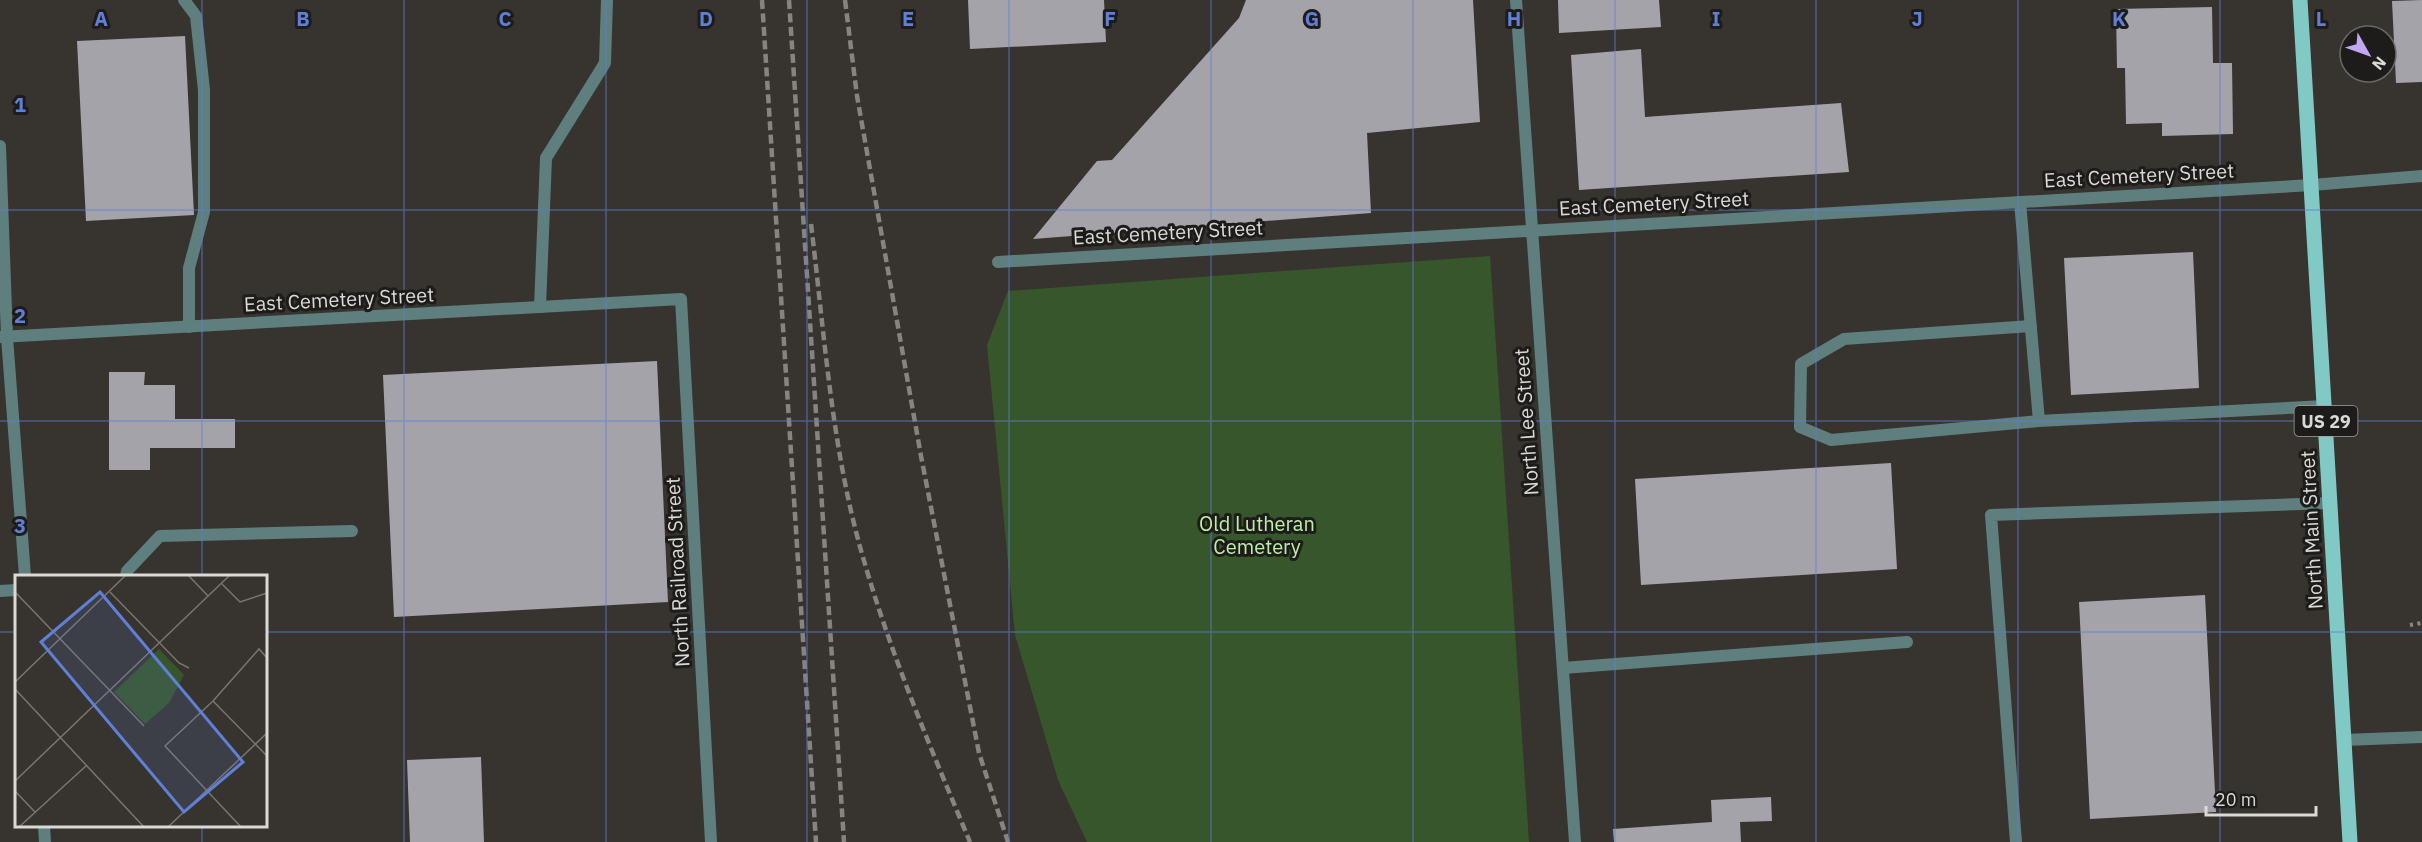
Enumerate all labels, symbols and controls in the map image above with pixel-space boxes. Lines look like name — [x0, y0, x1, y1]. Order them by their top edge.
text: A — [94, 5, 108, 32]
text: B — [296, 5, 310, 32]
text: C — [498, 5, 512, 32]
text: D — [699, 5, 713, 32]
text: E — [902, 5, 914, 32]
text: F — [1104, 5, 1116, 32]
text: G — [1305, 5, 1319, 32]
text: H — [1507, 5, 1521, 32]
text: I — [1712, 5, 1720, 32]
text: J — [1911, 5, 1923, 32]
text: K — [2112, 5, 2126, 32]
text: L — [2316, 5, 2326, 32]
north arrow — [2338, 24, 2398, 84]
text: N — [2368, 53, 2391, 75]
text: 1 — [14, 91, 26, 118]
street label: East Cemetery Street — [2043, 157, 2235, 193]
street label: East Cemetery Street — [1558, 185, 1750, 221]
street label: East Cemetery Street — [1072, 214, 1264, 250]
street label: East Cemetery Street — [243, 281, 435, 317]
text: 2 — [14, 302, 26, 329]
street label: North Lee Street — [1507, 348, 1545, 496]
road number: US 29 — [2294, 406, 2358, 436]
street label: North Main Street — [2293, 450, 2329, 610]
street label: North Railroad Street — [659, 476, 695, 668]
park label: Old Lutheran Cemetery — [1199, 510, 1315, 560]
text: 3 — [14, 512, 26, 539]
inset map — [15, 575, 267, 827]
scale bar — [2206, 779, 2316, 817]
text: 20 m — [2215, 788, 2257, 811]

